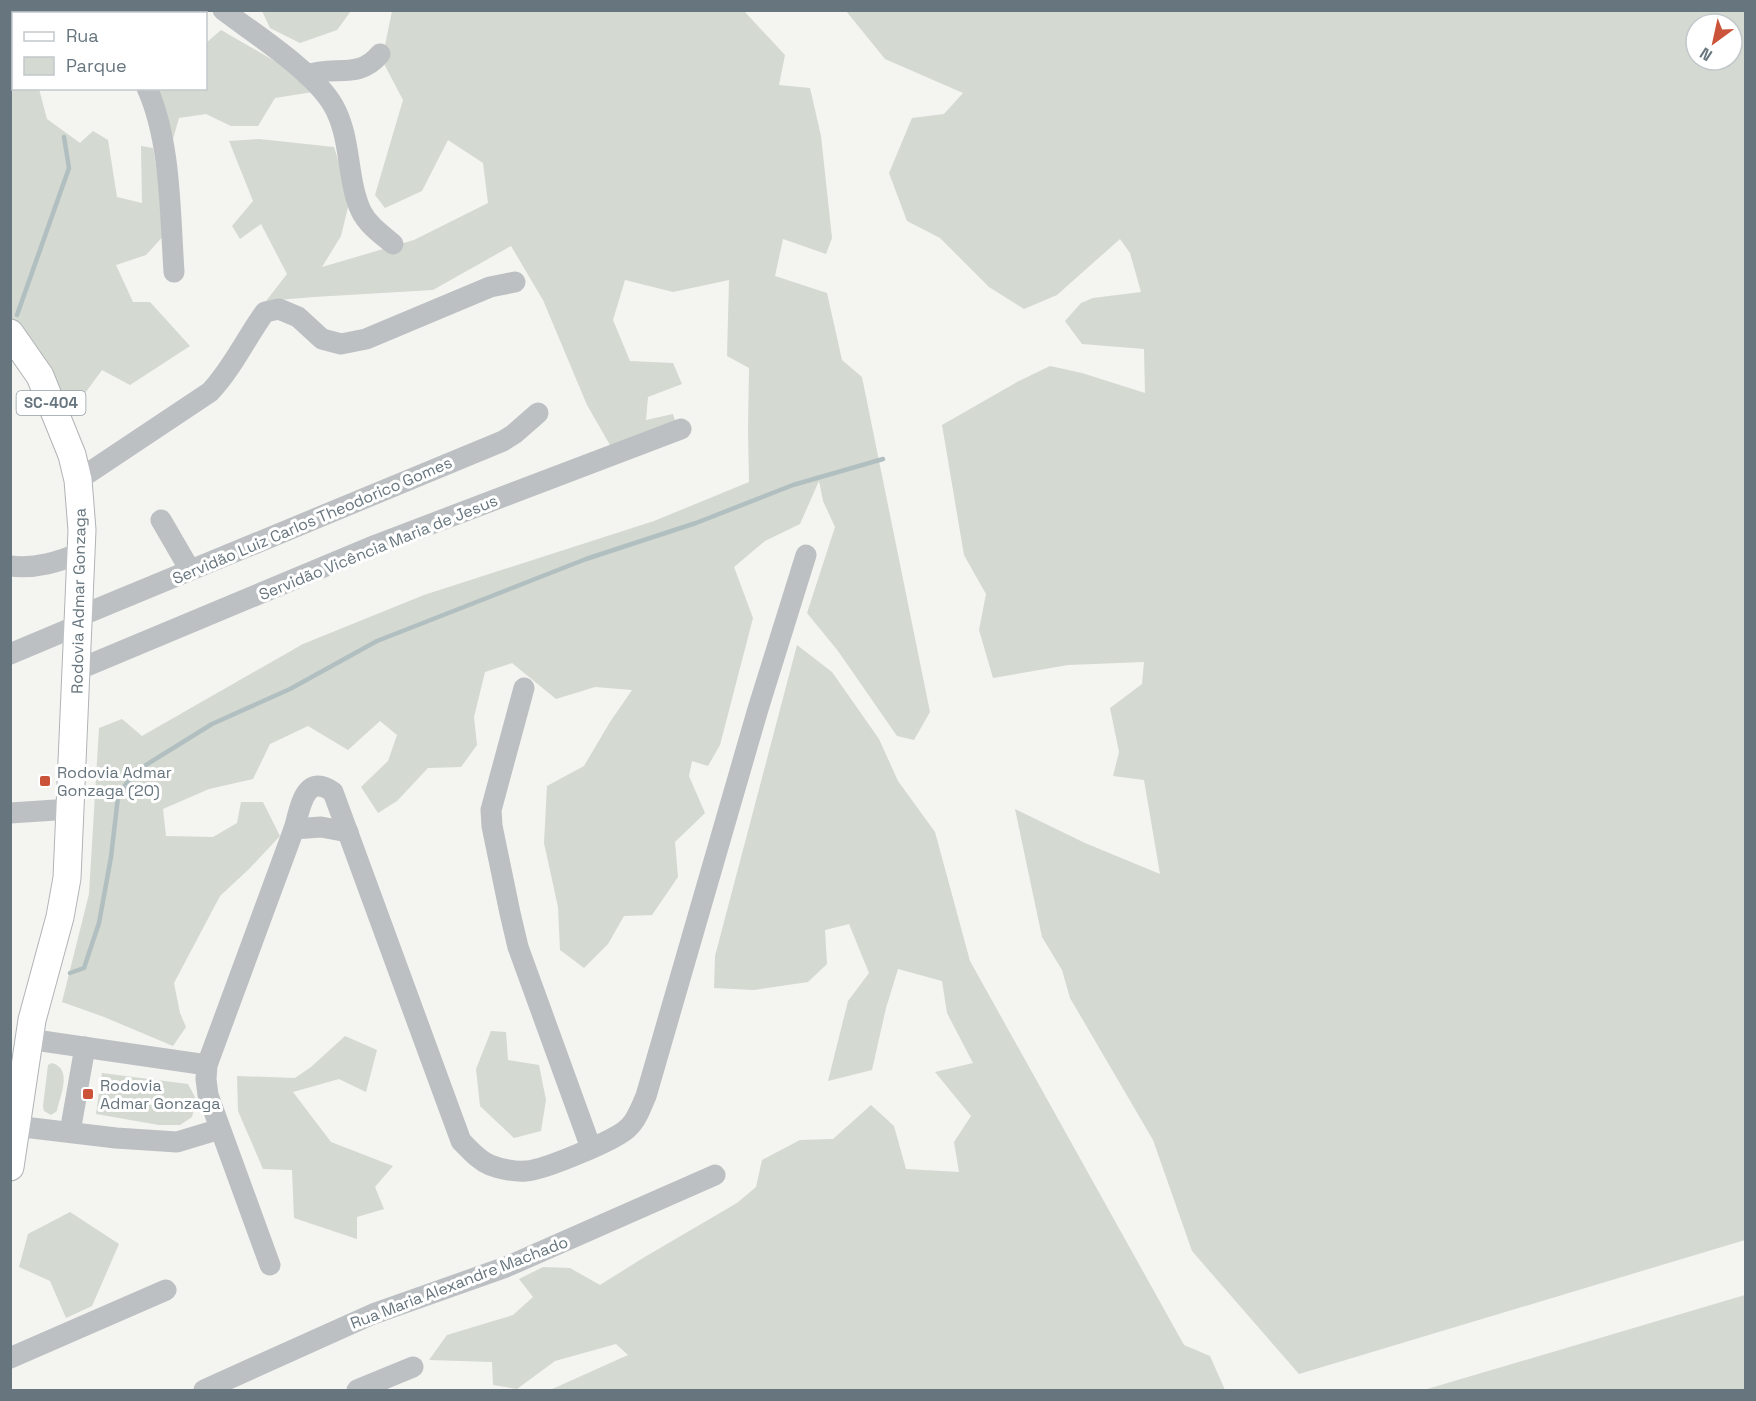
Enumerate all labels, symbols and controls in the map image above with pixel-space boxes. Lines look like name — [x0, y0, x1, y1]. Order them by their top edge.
legend — [12, 12, 207, 90]
north arrow — [1684, 12, 1744, 72]
text: Rua — [66, 24, 99, 47]
text: N — [1696, 42, 1716, 66]
text: Parque — [66, 54, 127, 77]
road number: SC-404 — [16, 391, 86, 415]
street label: Servidão Luiz Carlos Theodorico Gomes — [169, 452, 455, 589]
street label: Servidão Vicência Maria de Jesus — [256, 490, 501, 605]
street label: Rodovia Admar Gonzaga — [66, 508, 91, 694]
place label: Rodovia Admar Gonzaga (20) — [57, 762, 172, 801]
marker: Rodovia Admar Gonzaga (20) — [38, 774, 52, 788]
place label: Rodovia Admar Gonzaga — [100, 1075, 221, 1114]
marker: Rodovia Admar Gonzaga — [81, 1087, 95, 1101]
street label: Rua Maria Alexandre Machado — [347, 1231, 571, 1334]

